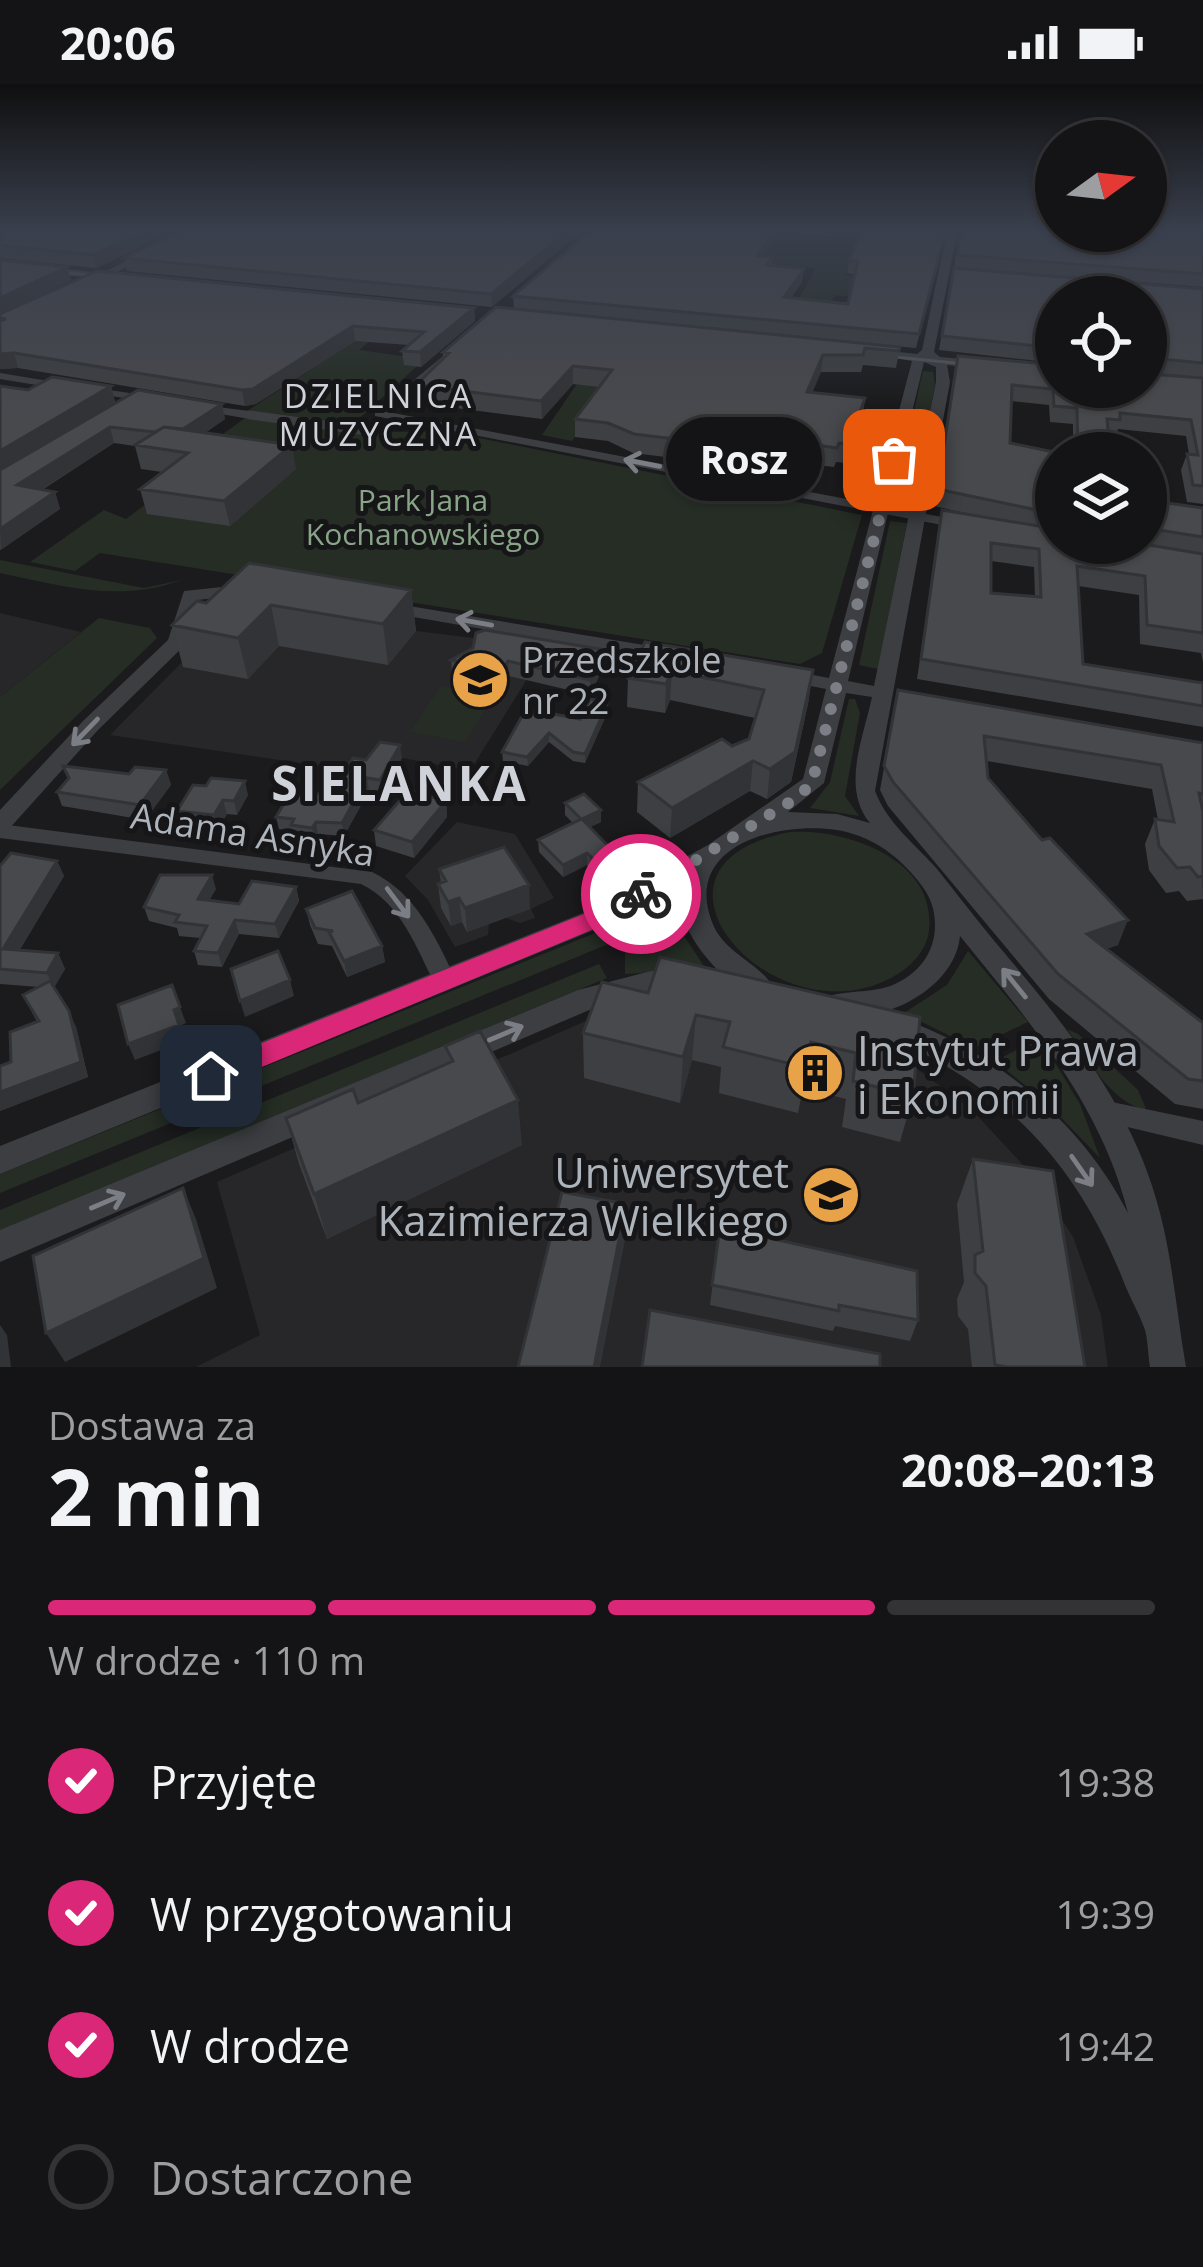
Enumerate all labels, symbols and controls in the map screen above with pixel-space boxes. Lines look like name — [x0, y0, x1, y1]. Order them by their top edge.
text: 20:06 — [60, 12, 176, 73]
north arrow — [1035, 120, 1167, 252]
map controls — [1035, 120, 1167, 564]
button: locate — [1035, 276, 1167, 408]
district label: DZIELNICA MUZYCZNA — [279, 373, 479, 456]
pin — [843, 409, 945, 511]
callout: Rosz — [666, 418, 822, 502]
icon: bag — [861, 427, 927, 493]
text: Rosz — [700, 432, 788, 485]
button: layers — [1035, 432, 1167, 564]
one-way arrow — [623, 451, 662, 473]
park label: Park Jana Kochanowskiego — [306, 479, 540, 554]
one-way arrow — [455, 609, 494, 632]
place label: Przedszkole nr 22 — [522, 635, 721, 725]
school or university icon: Przedszkole nr 22 — [449, 649, 511, 711]
one-way arrow — [71, 716, 99, 746]
district label: SIELANKA — [271, 750, 529, 815]
street label: Adama Asnyka — [127, 791, 379, 877]
courier — [581, 834, 701, 954]
icon: bike — [608, 861, 674, 927]
one-way arrow — [384, 886, 410, 918]
one-way arrow — [1002, 968, 1028, 1000]
one-way arrow — [487, 1020, 523, 1042]
place label: Instytut Prawa i Ekonomii — [857, 1021, 1139, 1126]
pin — [160, 1025, 262, 1127]
building icon: Instytut Prawa i Ekonomii — [784, 1042, 846, 1104]
icon: home — [178, 1043, 244, 1109]
place label: Uniwersytet Kazimierza Wielkiego — [378, 1143, 789, 1248]
one-way arrow — [1068, 1154, 1094, 1187]
school or university icon: Uniwersytet Kazimierza Wielkiego — [800, 1164, 862, 1226]
one-way arrow — [89, 1188, 125, 1210]
text: Dostawa za — [48, 1398, 256, 1451]
text: 20:08–20:13 — [901, 1439, 1155, 1500]
text: 2 min — [48, 1443, 265, 1549]
text: W drodze · 110 m — [48, 1633, 365, 1686]
icon: check — [48, 1748, 114, 1814]
text: Przyjęte — [150, 1751, 317, 1812]
text: 19:38 — [1056, 1755, 1155, 1808]
icon: check — [48, 1880, 114, 1946]
text: W przygotowaniu — [150, 1883, 514, 1944]
text: 19:39 — [1056, 1887, 1155, 1940]
icon: check — [48, 2012, 114, 2078]
text: W drodze — [150, 2015, 350, 2076]
text: 19:42 — [1056, 2019, 1155, 2072]
text: Dostarczone — [150, 2147, 413, 2208]

